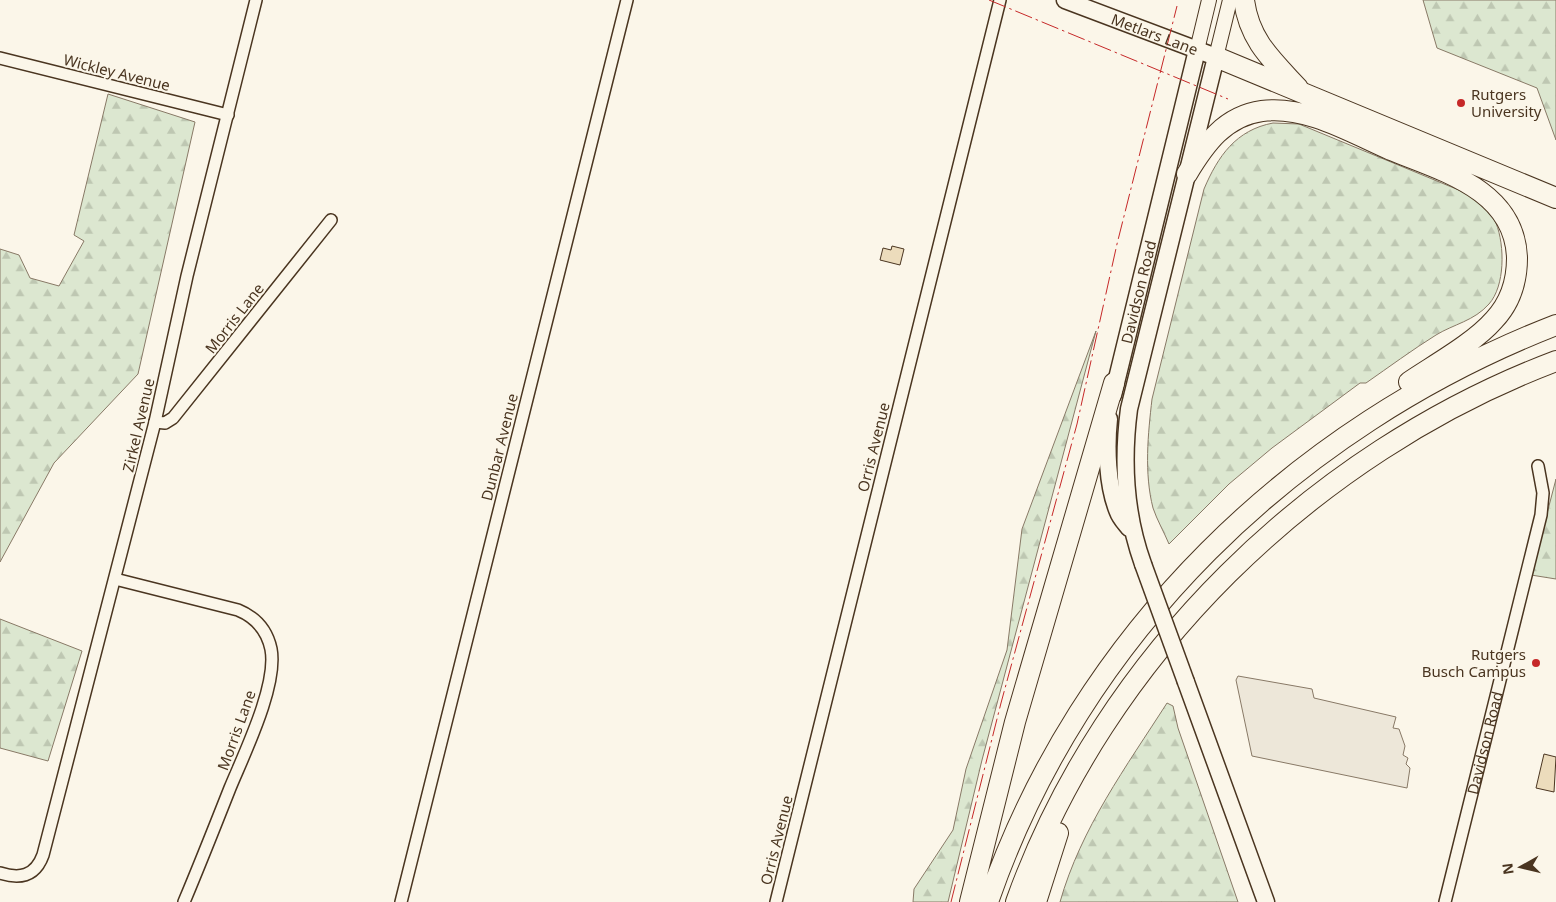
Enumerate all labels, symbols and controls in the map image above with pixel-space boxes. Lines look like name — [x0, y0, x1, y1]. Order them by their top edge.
street label: Metlars Lane — [1109, 8, 1201, 59]
street label: Wickley Avenue — [62, 49, 172, 95]
place label: Rutgers University — [1471, 84, 1542, 121]
marker: Rutgers University — [1455, 97, 1467, 109]
street label: Davidson Road — [1116, 238, 1160, 346]
street label: Morris Lane — [200, 279, 268, 357]
street label: Zirkel Avenue — [118, 376, 158, 474]
street label: Dunbar Avenue — [476, 391, 522, 503]
street label: Orris Avenue — [852, 400, 894, 494]
place label: Rutgers Busch Campus — [1422, 644, 1526, 681]
marker: Rutgers Busch Campus — [1530, 657, 1542, 669]
street label: Morris Lane — [212, 687, 260, 773]
street label: Davidson Road — [1462, 689, 1507, 796]
street label: Orris Avenue — [755, 793, 797, 887]
north arrow — [1496, 842, 1546, 892]
text: N — [1497, 862, 1518, 876]

